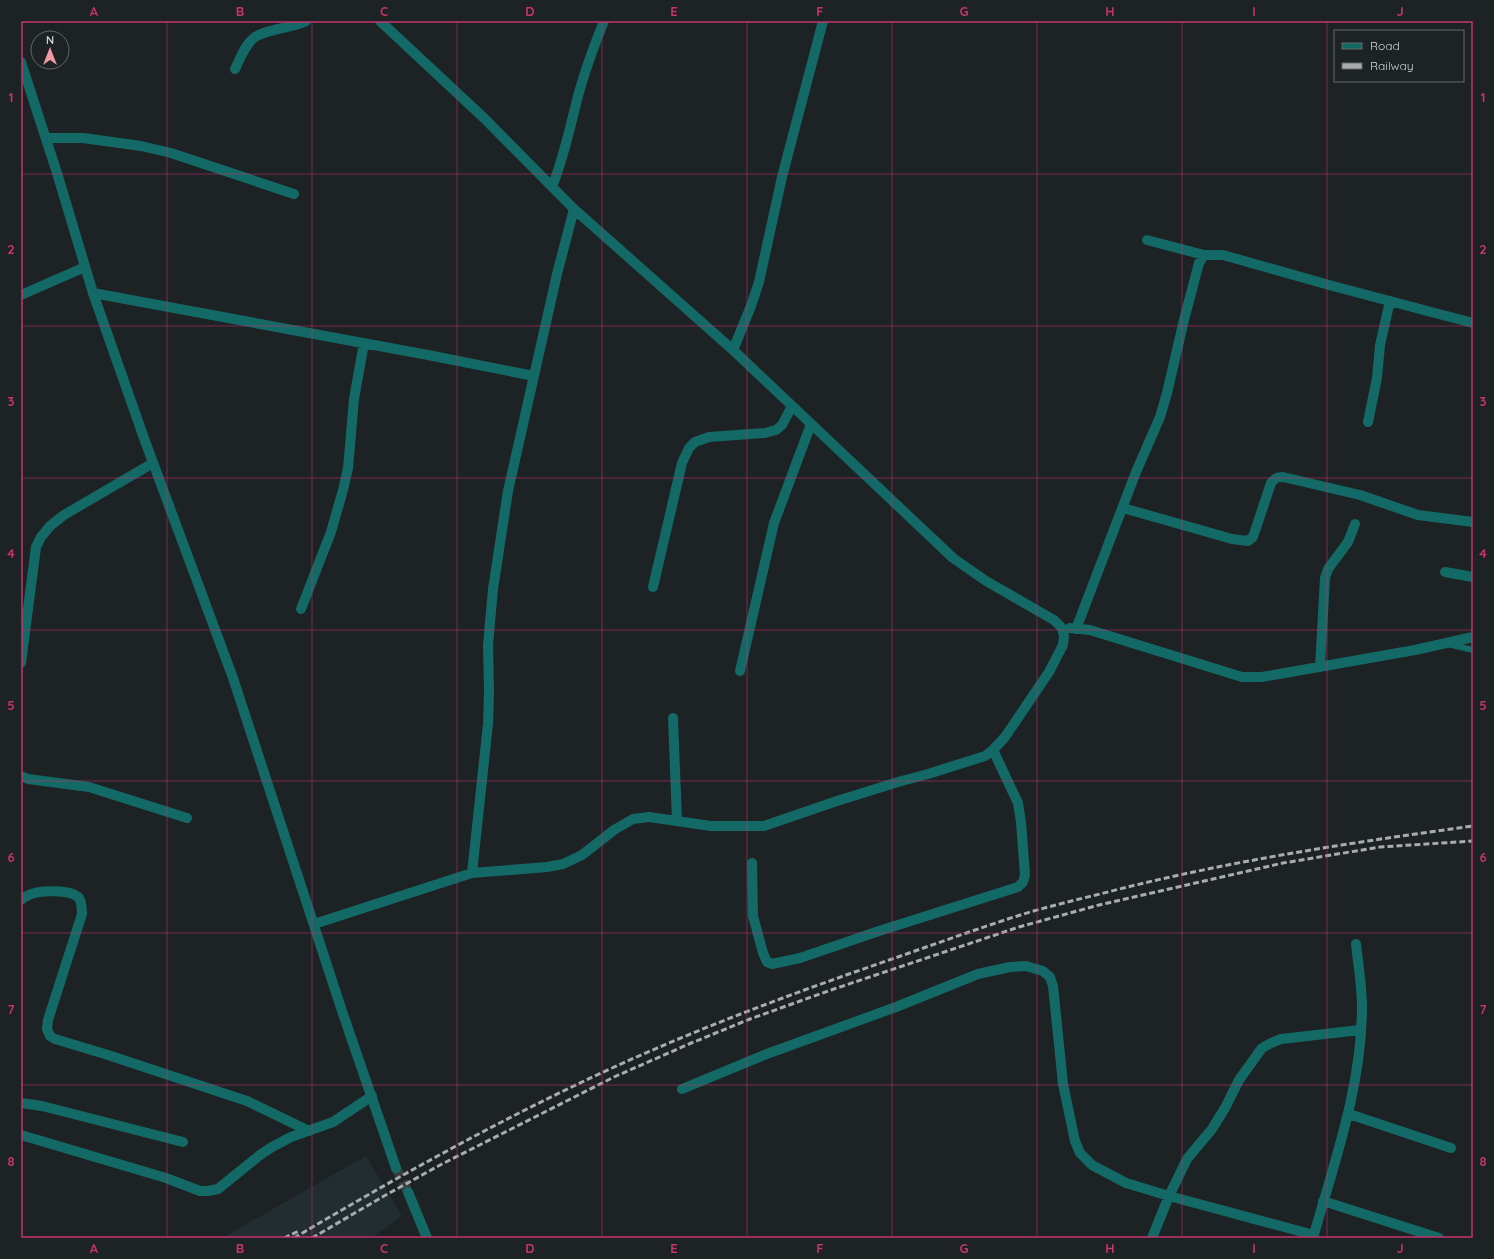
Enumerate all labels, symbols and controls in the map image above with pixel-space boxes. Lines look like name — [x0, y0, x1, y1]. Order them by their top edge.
text: A — [90, 3, 99, 19]
text: B — [236, 3, 244, 19]
text: C — [380, 3, 388, 19]
text: D — [525, 3, 535, 19]
text: E — [670, 3, 678, 19]
text: F — [816, 3, 824, 19]
text: G — [959, 3, 969, 19]
text: H — [1105, 3, 1115, 19]
text: I — [1252, 3, 1256, 19]
text: J — [1396, 3, 1404, 19]
north arrow — [30, 30, 70, 70]
legend — [1334, 30, 1464, 82]
text: N — [46, 33, 54, 47]
text: Road — [1370, 38, 1400, 53]
text: Railway — [1370, 58, 1414, 73]
text: 1 — [8, 89, 14, 105]
text: 1 — [1480, 89, 1486, 105]
text: 2 — [7, 241, 15, 257]
text: 2 — [1479, 241, 1487, 257]
text: 3 — [8, 393, 15, 409]
text: 3 — [1480, 393, 1487, 409]
text: 4 — [7, 545, 15, 561]
text: 4 — [1479, 545, 1487, 561]
text: 5 — [7, 697, 15, 713]
text: 5 — [1479, 697, 1487, 713]
text: 6 — [7, 849, 15, 865]
text: 6 — [1479, 849, 1487, 865]
text: 7 — [7, 1001, 15, 1017]
text: 7 — [1479, 1001, 1487, 1017]
text: 8 — [7, 1153, 15, 1169]
text: 8 — [1479, 1153, 1487, 1169]
text: A — [90, 1240, 99, 1256]
text: B — [236, 1240, 244, 1256]
text: C — [380, 1240, 388, 1256]
text: D — [525, 1240, 535, 1256]
text: E — [670, 1240, 678, 1256]
text: F — [816, 1240, 824, 1256]
text: G — [959, 1240, 969, 1256]
text: H — [1105, 1240, 1115, 1256]
text: I — [1252, 1240, 1256, 1256]
text: J — [1396, 1240, 1404, 1256]

